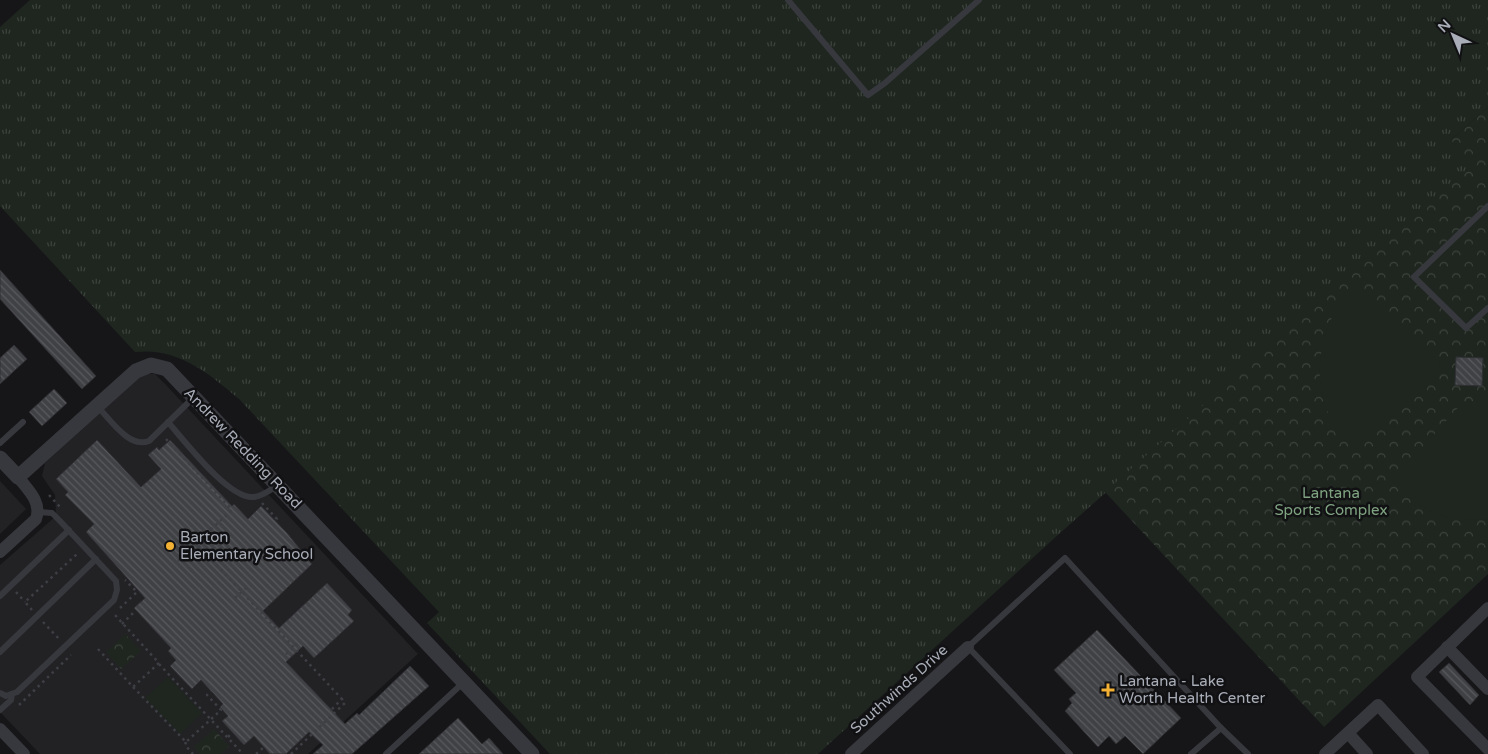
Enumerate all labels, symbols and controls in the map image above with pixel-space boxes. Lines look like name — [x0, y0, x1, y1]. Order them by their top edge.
north arrow — [1428, 10, 1478, 60]
text: N — [1434, 16, 1454, 36]
street label: Andrew Redding Road — [180, 384, 306, 512]
park label: Lantana Sports Complex — [1274, 484, 1388, 519]
place label: Barton Elementary School — [180, 528, 313, 563]
marker: Barton Elementary School — [164, 540, 176, 552]
street label: Southwinds Drive — [847, 641, 951, 737]
place label: Lantana - Lake Worth Health Center — [1119, 672, 1265, 707]
marker: Lantana - Lake Worth Health Center — [1101, 683, 1115, 697]

